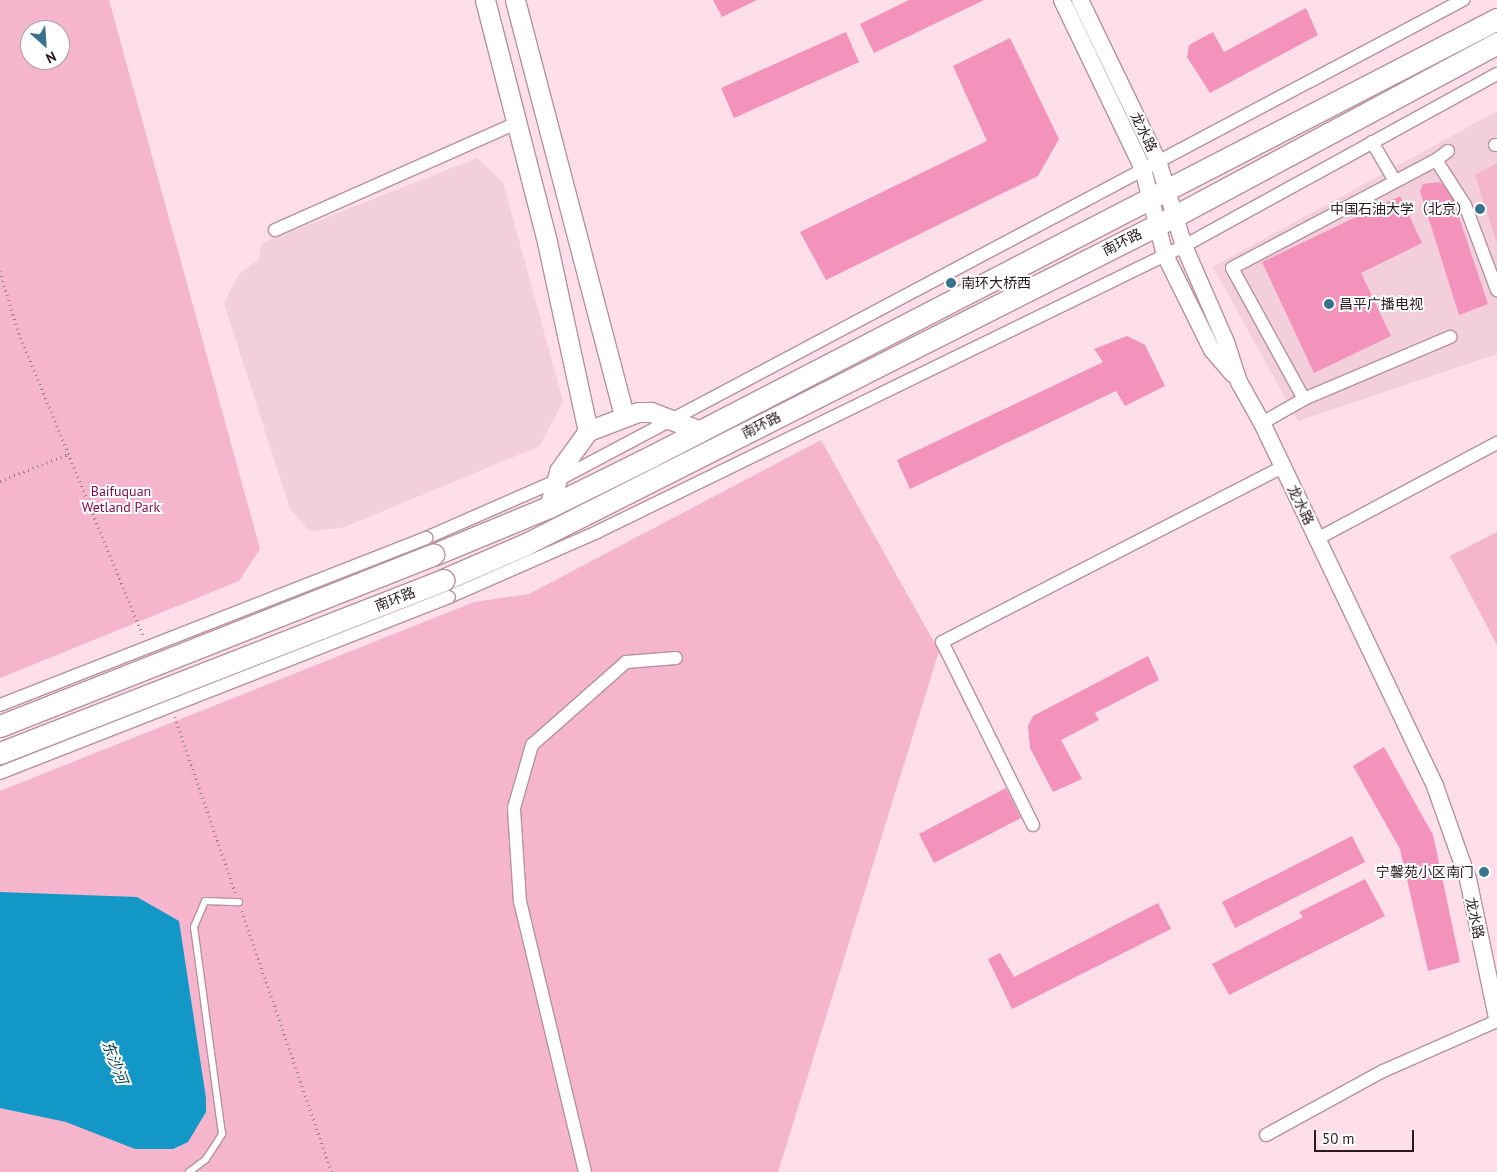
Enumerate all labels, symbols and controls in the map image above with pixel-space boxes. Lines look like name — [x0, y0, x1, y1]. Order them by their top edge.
north arrow — [20, 20, 70, 70]
text: N — [43, 47, 59, 68]
street label: 龙水路 — [1127, 109, 1161, 155]
place label: 中国石油大学（北京） — [1330, 201, 1470, 217]
marker: 中国石油大学（北京） — [1474, 203, 1486, 215]
street label: 南环路 — [1099, 225, 1145, 259]
place label: 南环大桥西 — [961, 275, 1031, 291]
marker: 南环大桥西 — [945, 277, 957, 289]
place label: 昌平广播电视 — [1339, 296, 1423, 312]
marker: 昌平广播电视 — [1323, 298, 1335, 310]
street label: 南环路 — [738, 408, 784, 442]
street label: 龙水路 — [1284, 482, 1318, 528]
park label: Baifuquan Wetland Park — [82, 483, 160, 516]
street label: 南环路 — [372, 584, 418, 614]
place label: 宁馨苑小区南门 — [1376, 864, 1474, 880]
marker: 宁馨苑小区南门 — [1478, 866, 1490, 878]
street label: 龙水路 — [1462, 896, 1488, 940]
water label: 东沙河 — [99, 1038, 131, 1086]
scale bar — [1317, 1120, 1417, 1152]
text: 50 m — [1322, 1129, 1355, 1148]

